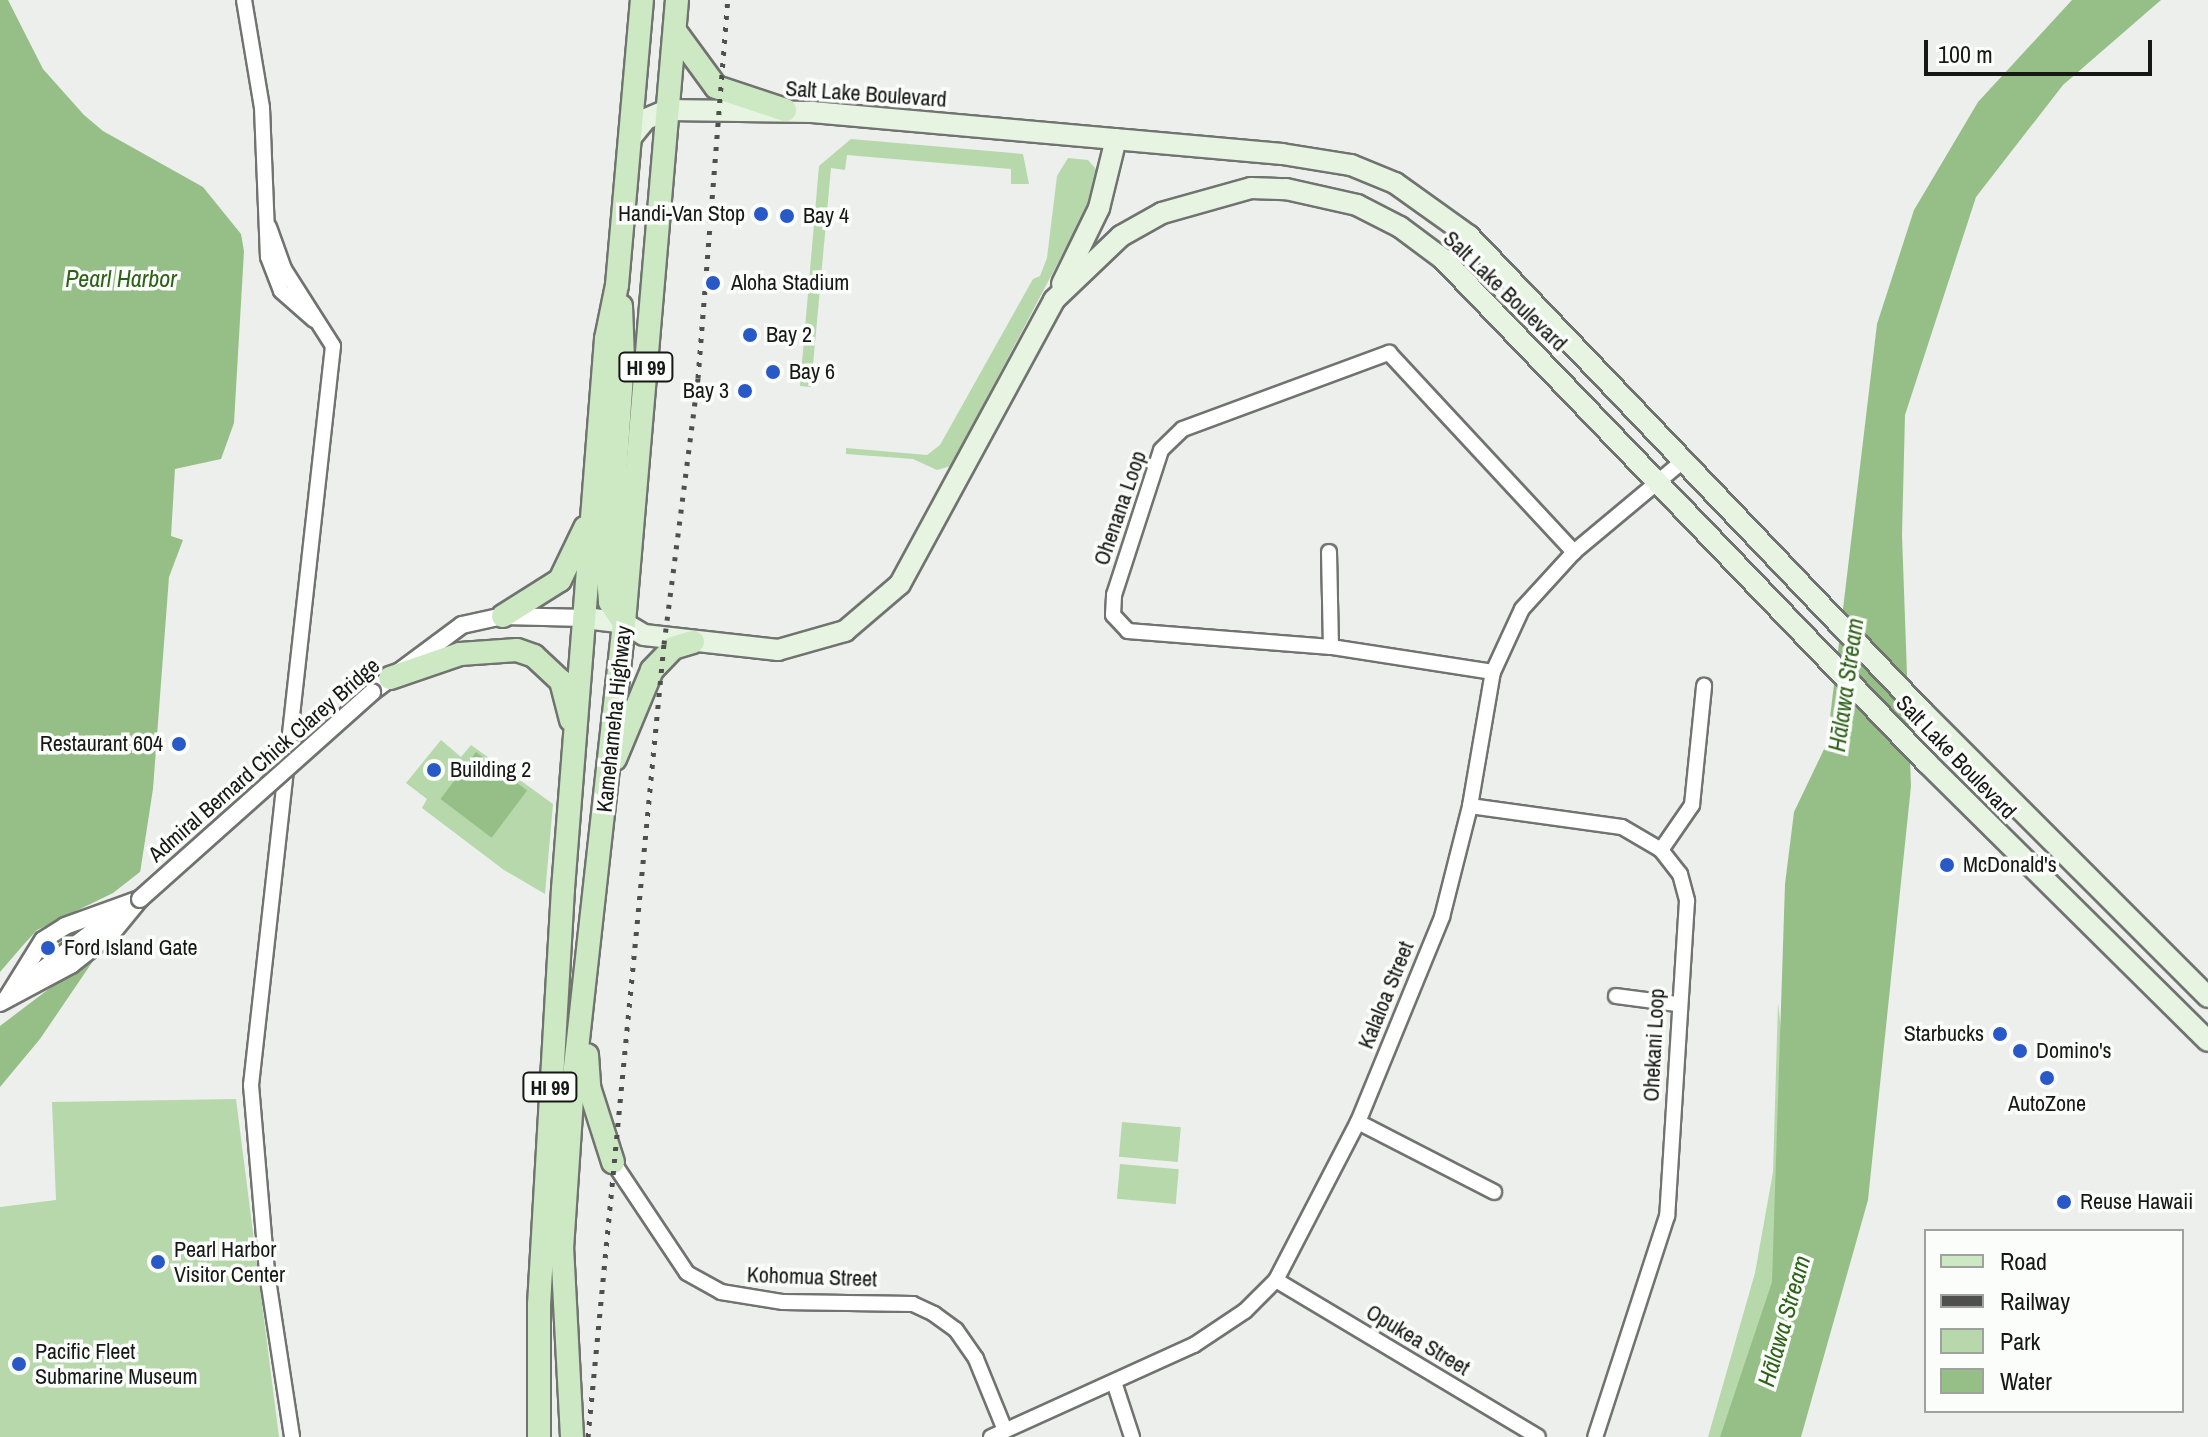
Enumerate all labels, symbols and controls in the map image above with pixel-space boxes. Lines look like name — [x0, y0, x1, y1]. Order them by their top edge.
scale bar — [1928, 24, 2156, 74]
text: 100 m — [1938, 38, 1993, 70]
street label: Salt Lake Boulevard — [785, 75, 947, 113]
place label: Handi-Van Stop — [618, 201, 745, 227]
place label: Bay 4 — [803, 203, 849, 229]
marker: Handi-Van Stop — [752, 205, 770, 223]
marker: Bay 4 — [778, 207, 796, 225]
street label: Salt Lake Boulevard — [1438, 225, 1572, 357]
water label: Pearl Harbor — [65, 265, 177, 293]
place label: Aloha Stadium — [731, 270, 849, 296]
marker: Aloha Stadium — [702, 272, 724, 294]
place label: Bay 2 — [766, 322, 812, 348]
marker: Bay 2 — [741, 326, 759, 344]
road number: HI 99 — [618, 351, 674, 383]
place label: Bay 6 — [789, 359, 835, 385]
marker: Bay 6 — [764, 363, 782, 381]
place label: Bay 3 — [683, 378, 729, 404]
marker: Bay 3 — [736, 382, 754, 400]
street label: Ohenana Loop — [1088, 447, 1152, 569]
water label: Hālawa Stream — [1822, 616, 1870, 754]
street label: Kamehameha Highway — [591, 624, 637, 814]
street label: Admiral Bernard Chick Clarey Bridge — [143, 652, 385, 868]
street label: Salt Lake Boulevard — [1890, 690, 2022, 824]
place label: Restaurant 604 — [40, 731, 163, 757]
marker: Restaurant 604 — [170, 735, 188, 753]
place label: Building 2 — [450, 757, 531, 783]
marker: Building 2 — [425, 761, 443, 779]
place label: McDonald's — [1963, 852, 2057, 878]
marker: McDonald's — [1938, 856, 1956, 874]
place label: Ford Island Gate — [64, 935, 197, 961]
street label: Kalaloa Street — [1353, 938, 1419, 1052]
marker: Ford Island Gate — [39, 939, 57, 957]
street label: Ohekani Loop — [1638, 988, 1670, 1102]
place label: Starbucks — [1904, 1021, 1984, 1047]
marker: Starbucks — [1991, 1025, 2009, 1043]
place label: Domino's — [2036, 1038, 2112, 1064]
marker: Domino's — [2011, 1042, 2029, 1060]
marker: AutoZone — [2038, 1069, 2056, 1087]
road number: HI 99 — [522, 1071, 578, 1103]
place label: AutoZone — [2008, 1091, 2086, 1117]
place label: Reuse Hawaii — [2080, 1189, 2193, 1215]
marker: Reuse Hawaii — [2055, 1193, 2073, 1211]
legend — [1924, 1229, 2184, 1413]
place label: Pearl Harbor Visitor Center — [174, 1236, 285, 1288]
text: Road — [2000, 1245, 2047, 1277]
water label: Hālawa Stream — [1752, 1252, 1816, 1390]
marker: Pearl Harbor Visitor Center — [149, 1253, 167, 1271]
street label: Kohomua Street — [746, 1262, 878, 1292]
text: Railway — [2000, 1285, 2070, 1317]
street label: Opukea Street — [1361, 1299, 1475, 1381]
text: Park — [2000, 1325, 2040, 1357]
place label: Pacific Fleet Submarine Museum — [35, 1338, 197, 1390]
marker: Pacific Fleet Submarine Museum — [10, 1355, 28, 1373]
text: Water — [2000, 1365, 2052, 1397]

